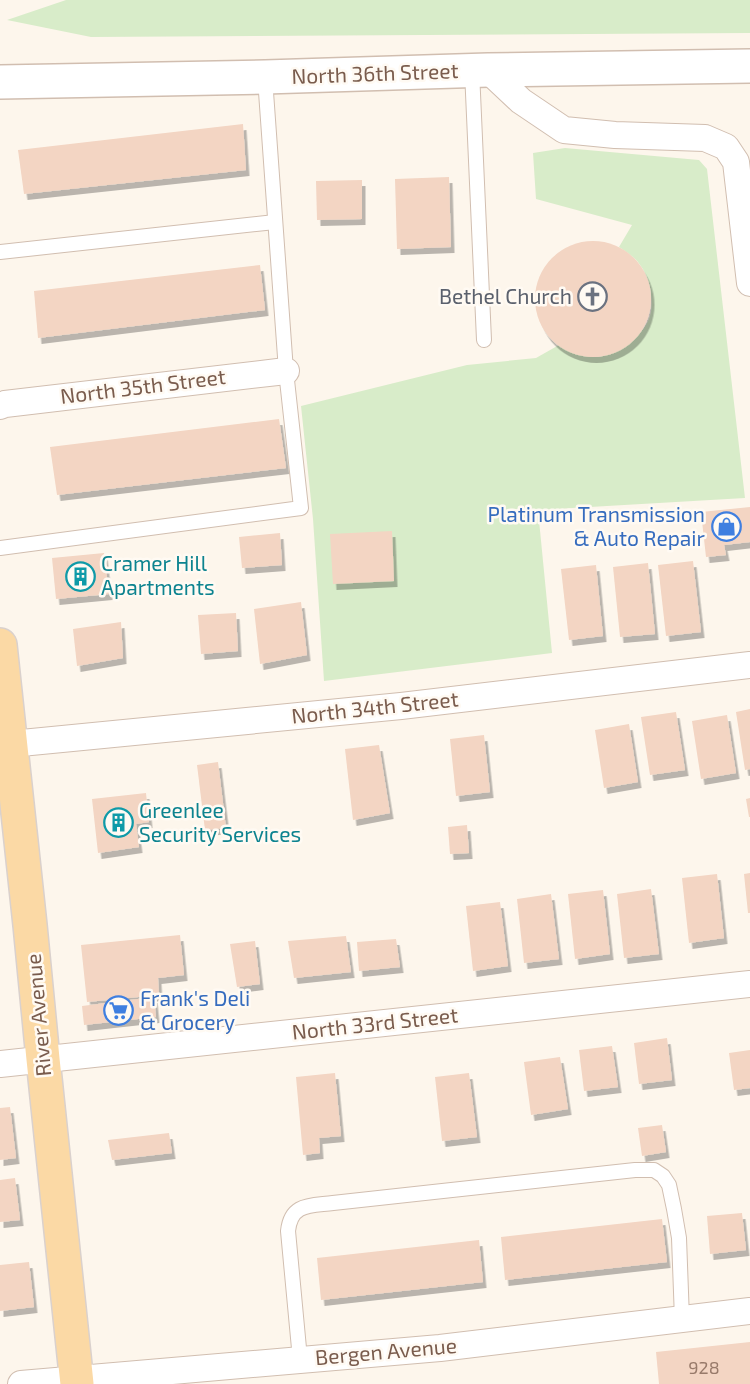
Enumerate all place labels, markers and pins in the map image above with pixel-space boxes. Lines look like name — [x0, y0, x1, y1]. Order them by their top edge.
church icon: Bethel Church — [577, 281, 609, 313]
place label: Bethel Church — [439, 283, 572, 308]
place label: Platinum Transmission & Auto Repair — [488, 501, 706, 550]
shop icon: Platinum Transmission & Auto Repair — [710, 511, 742, 543]
place label: Cramer Hill Apartments — [101, 550, 215, 599]
building icon: Cramer Hill Apartments — [64, 560, 96, 592]
place label: Greenlee Security Services — [139, 797, 301, 846]
building icon: Greenlee Security Services — [102, 807, 134, 839]
place label: Frank's Deli & Grocery — [140, 985, 250, 1034]
supermarket icon: Frank's Deli & Grocery — [103, 995, 135, 1027]

